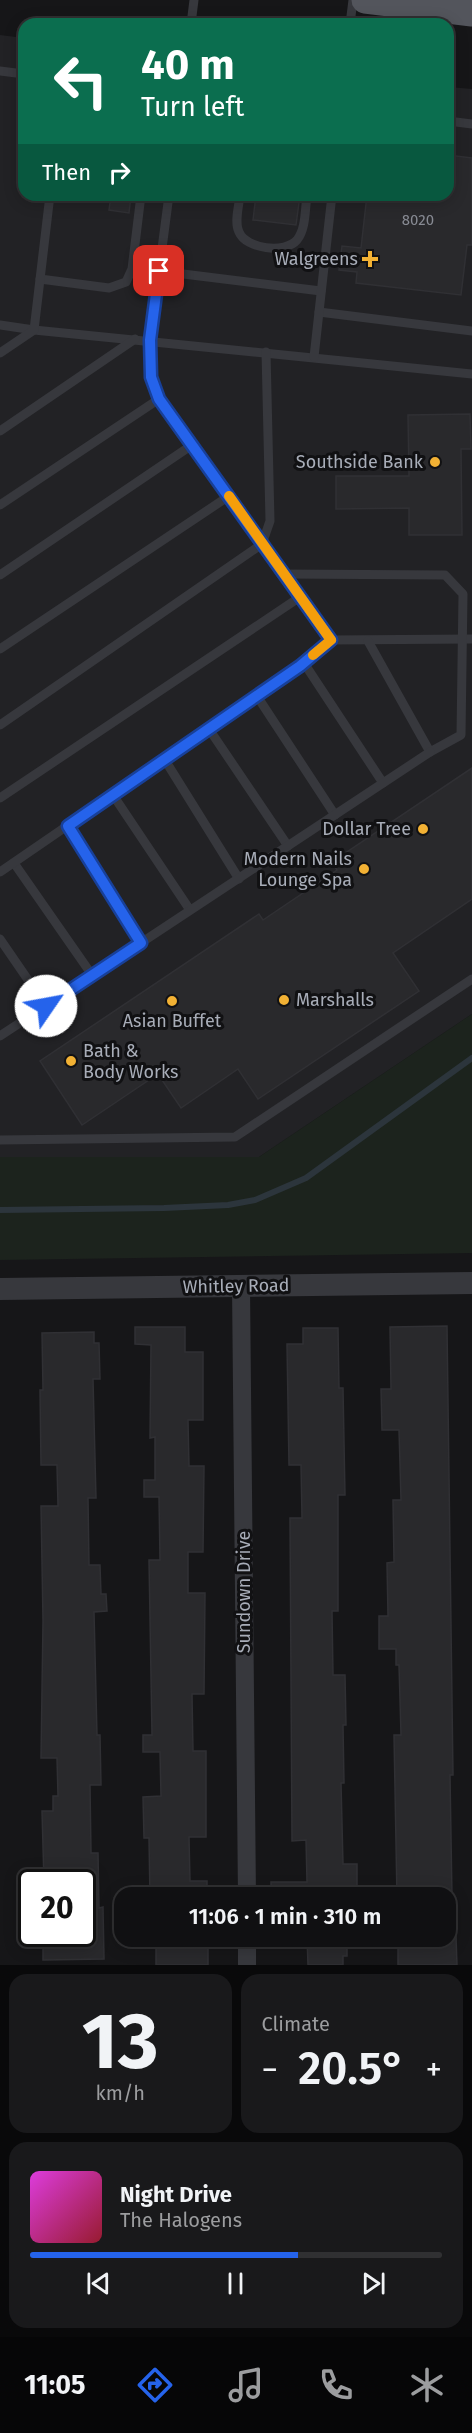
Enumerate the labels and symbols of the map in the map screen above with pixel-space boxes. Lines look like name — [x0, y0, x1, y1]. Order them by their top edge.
house number: 8020 — [402, 211, 434, 229]
pin — [133, 245, 184, 296]
place label: Walgreens — [274, 248, 358, 270]
marker: Walgreens — [363, 252, 377, 266]
place label: Southside Bank — [296, 451, 424, 473]
marker: Southside Bank — [428, 455, 442, 469]
place label: Dollar Tree — [322, 818, 411, 840]
marker: Dollar Tree — [416, 822, 430, 836]
place label: Modern Nails Lounge Spa — [244, 848, 352, 891]
marker: Modern Nails Lounge Spa — [357, 862, 371, 876]
position arrow — [14, 974, 78, 1038]
place label: Marshalls — [296, 989, 374, 1011]
marker: Marshalls — [277, 993, 291, 1007]
marker: Asian Buffet — [165, 994, 179, 1008]
place label: Asian Buffet — [123, 1010, 222, 1032]
place label: Bath & Body Works — [83, 1040, 179, 1083]
marker: Bath & Body Works — [64, 1054, 78, 1068]
street label: Whitley Road — [182, 1274, 290, 1298]
street label: Sundown Drive — [233, 1531, 255, 1653]
speed limit sign: 20 — [18, 1869, 96, 1947]

